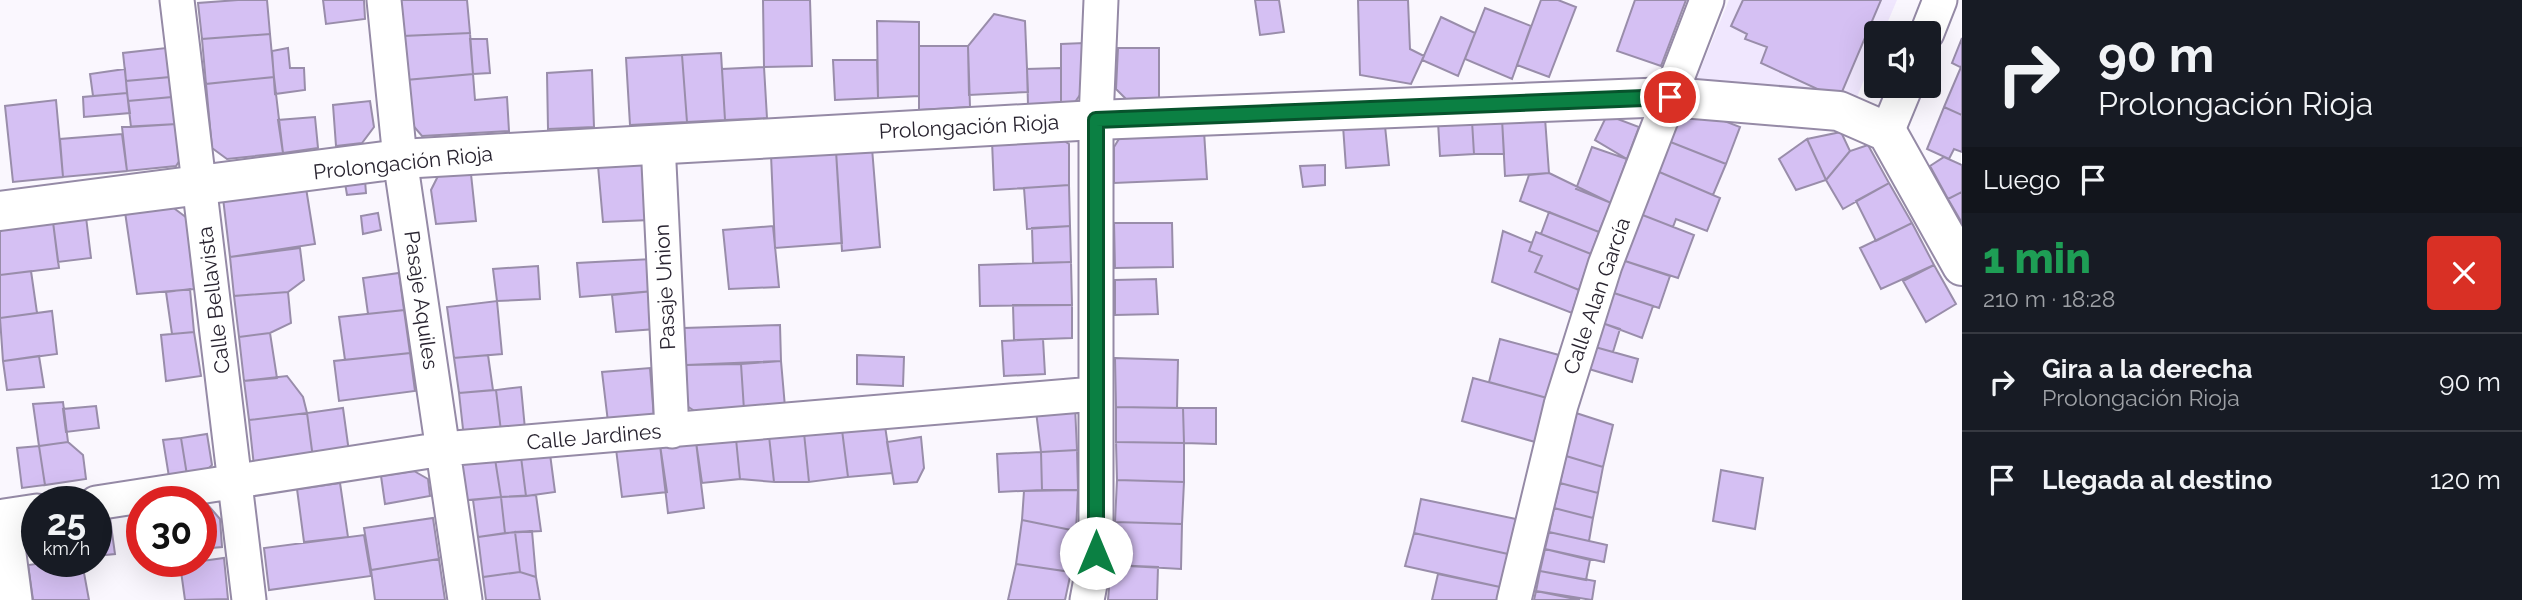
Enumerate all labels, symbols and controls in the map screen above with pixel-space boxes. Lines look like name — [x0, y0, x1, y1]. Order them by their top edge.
map controls — [1864, 21, 1941, 98]
button: sound — [1864, 21, 1941, 98]
text: 90 m — [2098, 26, 2214, 83]
icon: right — [1983, 28, 2074, 119]
pin — [1640, 67, 1700, 127]
icon: arrive — [1651, 78, 1689, 116]
text: Prolongación Rioja — [2098, 85, 2373, 122]
street label: Prolongación Rioja — [878, 109, 1060, 144]
street label: Prolongación Rioja — [312, 141, 494, 184]
icon: arrive — [2074, 161, 2112, 199]
text: Luego — [1983, 165, 2060, 195]
street label: Calle Alan García — [1558, 214, 1635, 378]
street label: Pasaje Union — [649, 224, 680, 350]
street label: Calle Bellavista — [192, 225, 235, 375]
street label: Pasaje Aquiles — [399, 229, 444, 371]
text: 1 min — [1983, 234, 2091, 283]
button: close — [2427, 236, 2501, 310]
text: 210 m · 18:28 — [1983, 285, 2115, 312]
text: Gira a la derecha — [2042, 354, 2252, 384]
icon: right — [1983, 363, 2021, 401]
text: 90 m — [2439, 367, 2501, 397]
text: Prolongación Rioja — [2042, 384, 2240, 411]
street label: Calle Jardines — [526, 418, 662, 455]
icon: arrive — [1983, 461, 2021, 499]
text: Llegada al destino — [2042, 465, 2272, 495]
text: 120 m — [2430, 465, 2501, 495]
speed limit sign: 30 — [126, 486, 217, 577]
text: 25 — [47, 502, 86, 543]
position arrow — [1059, 516, 1133, 590]
text: km/h — [43, 538, 90, 559]

